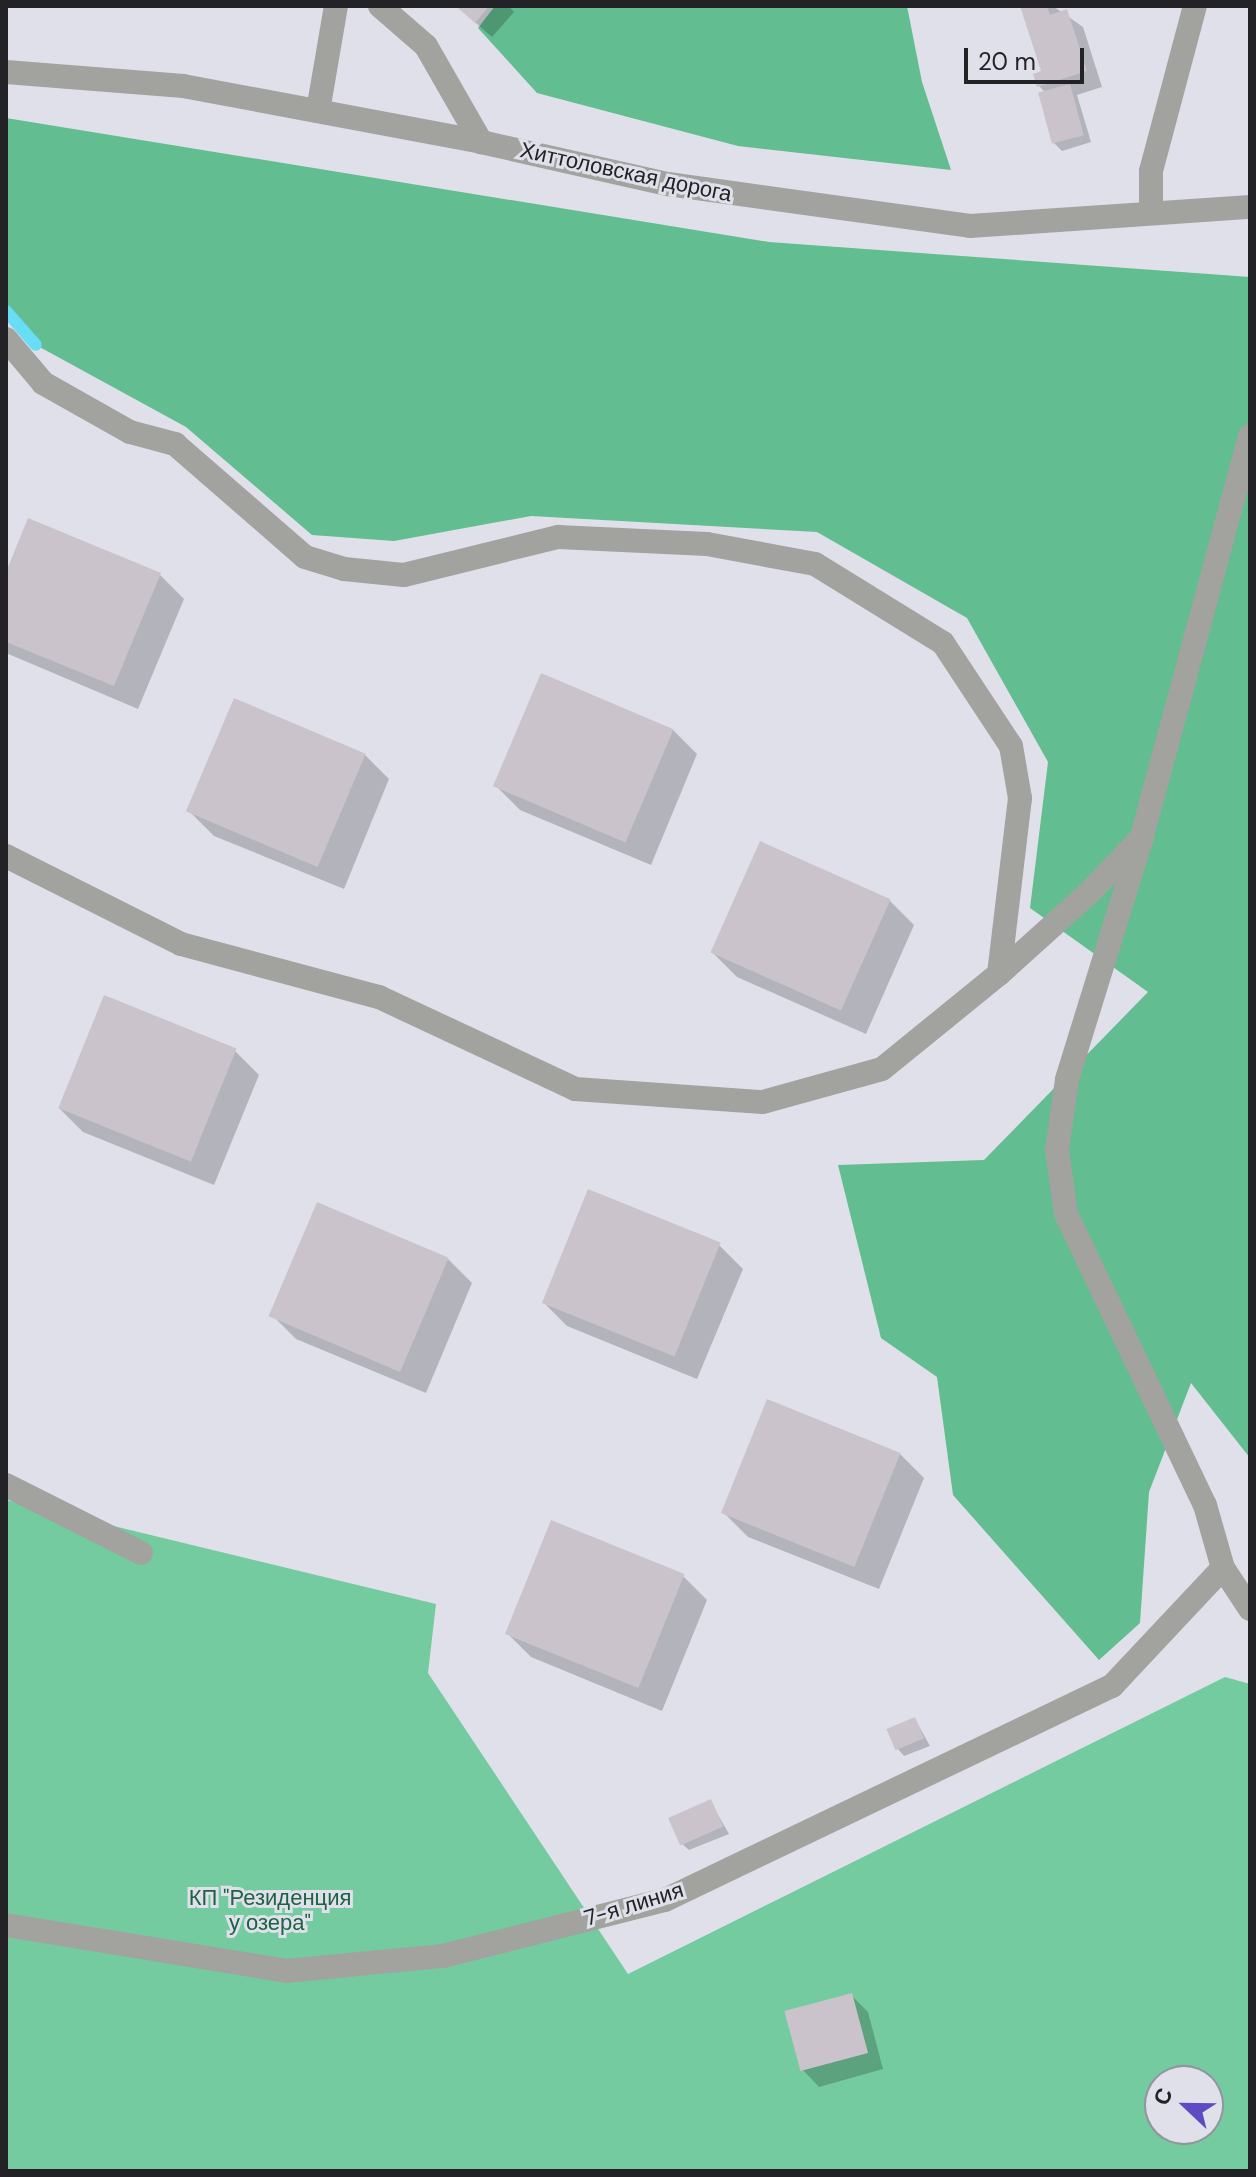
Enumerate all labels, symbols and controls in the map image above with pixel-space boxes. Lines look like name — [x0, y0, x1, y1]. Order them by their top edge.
scale bar — [968, 32, 1088, 82]
text: 20 m — [978, 46, 1036, 77]
street label: Хиттоловская дорога — [518, 137, 734, 207]
street label: 7-я линия — [581, 1876, 687, 1932]
park label: КП "Резиденция у озера" — [189, 1884, 351, 1936]
north arrow — [1144, 2065, 1224, 2145]
text: С — [1147, 2084, 1180, 2109]

